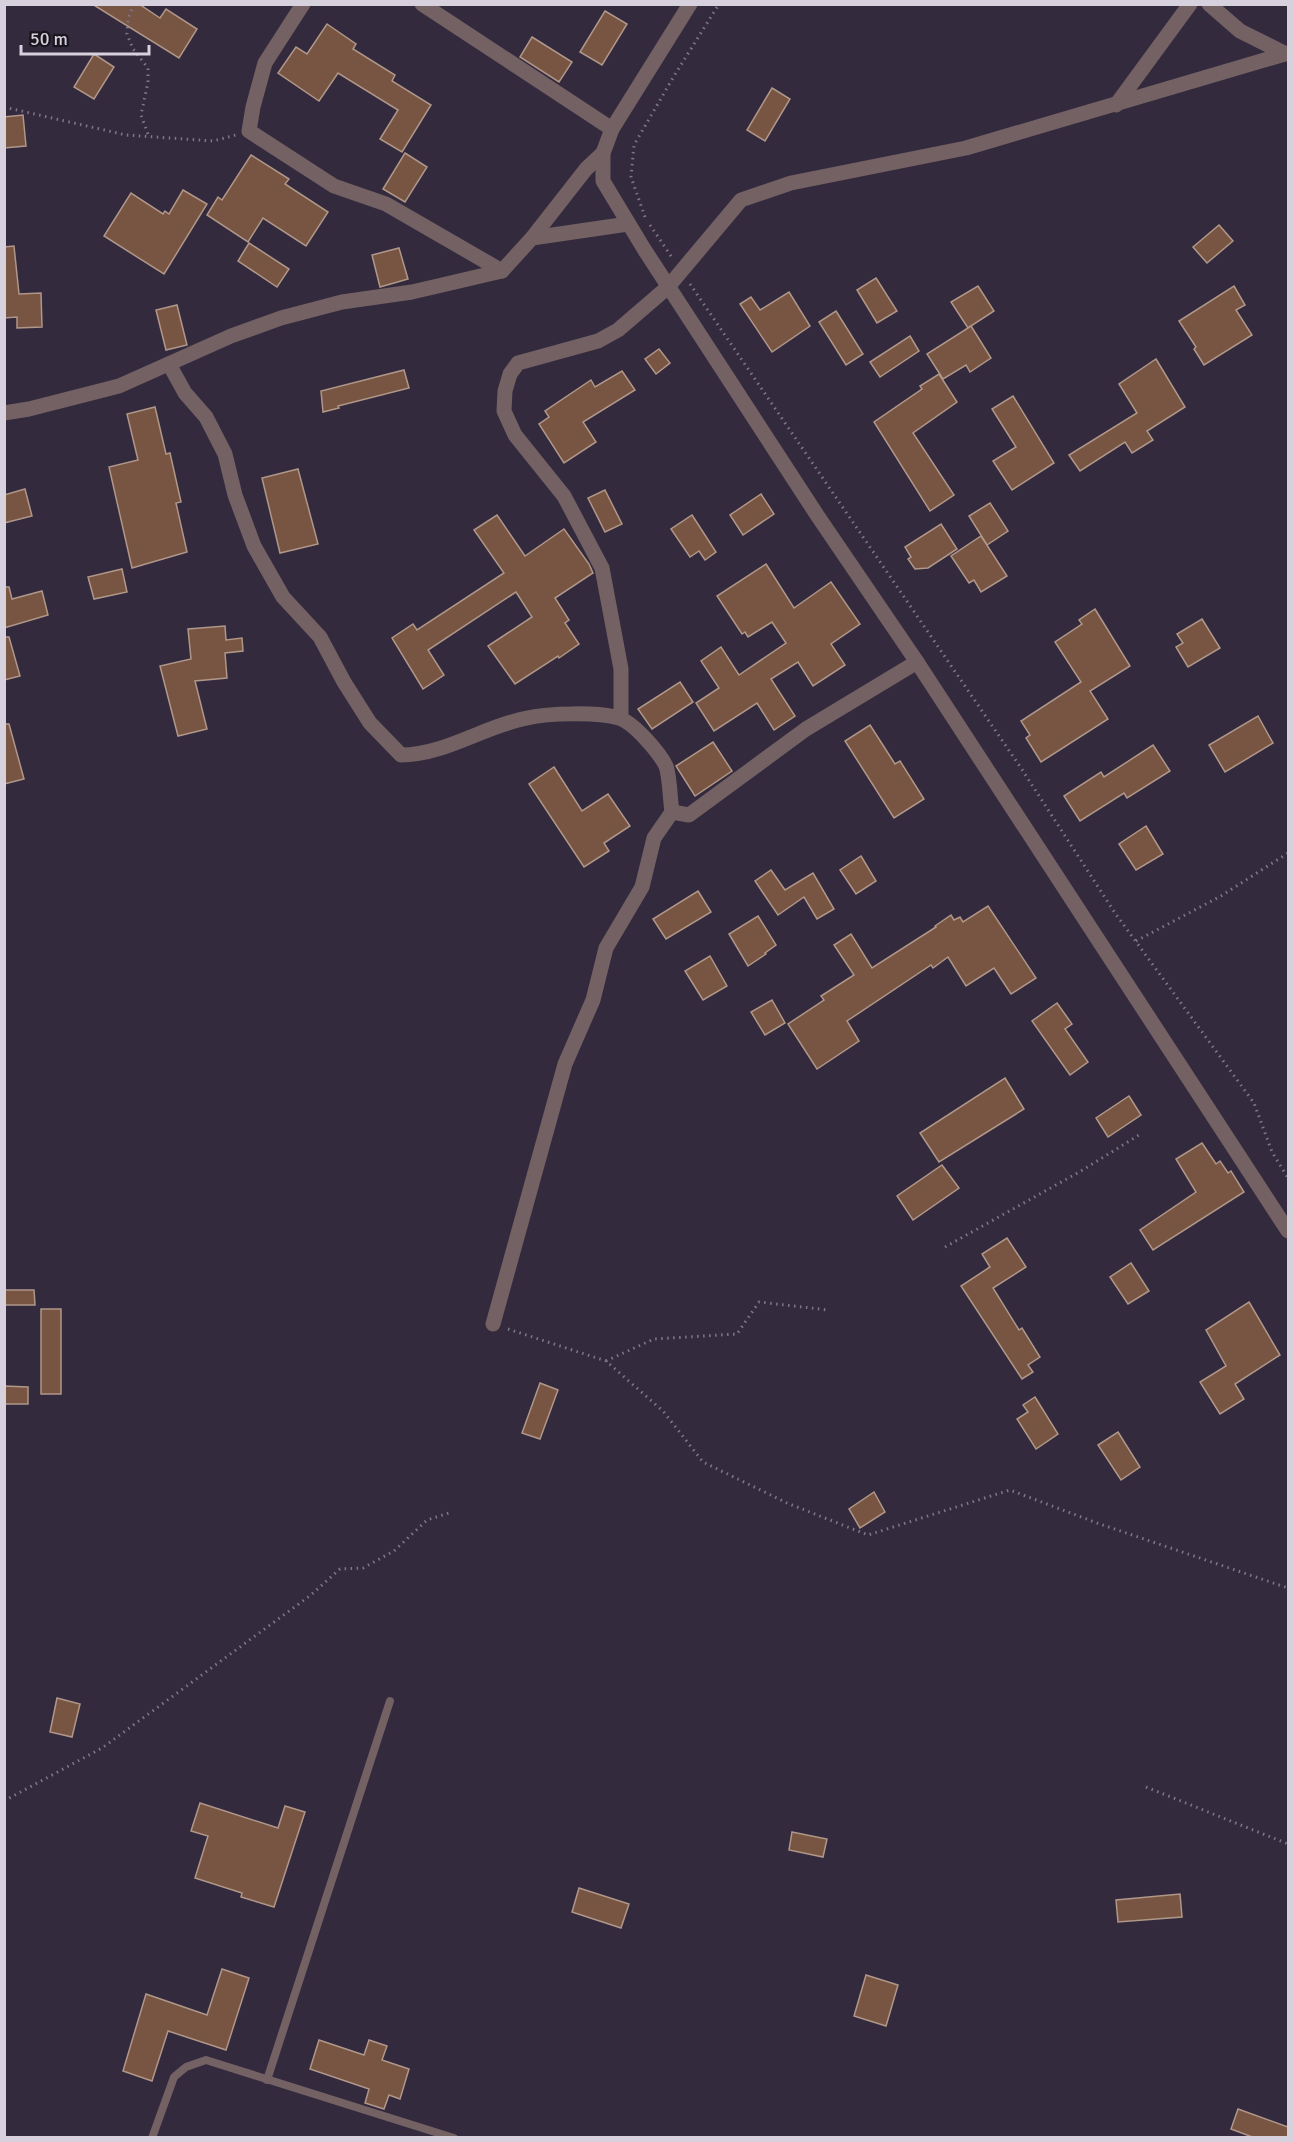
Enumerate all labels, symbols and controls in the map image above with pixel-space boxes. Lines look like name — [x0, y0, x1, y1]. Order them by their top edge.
scale bar — [21, 18, 148, 56]
text: 50 m — [30, 28, 68, 50]

